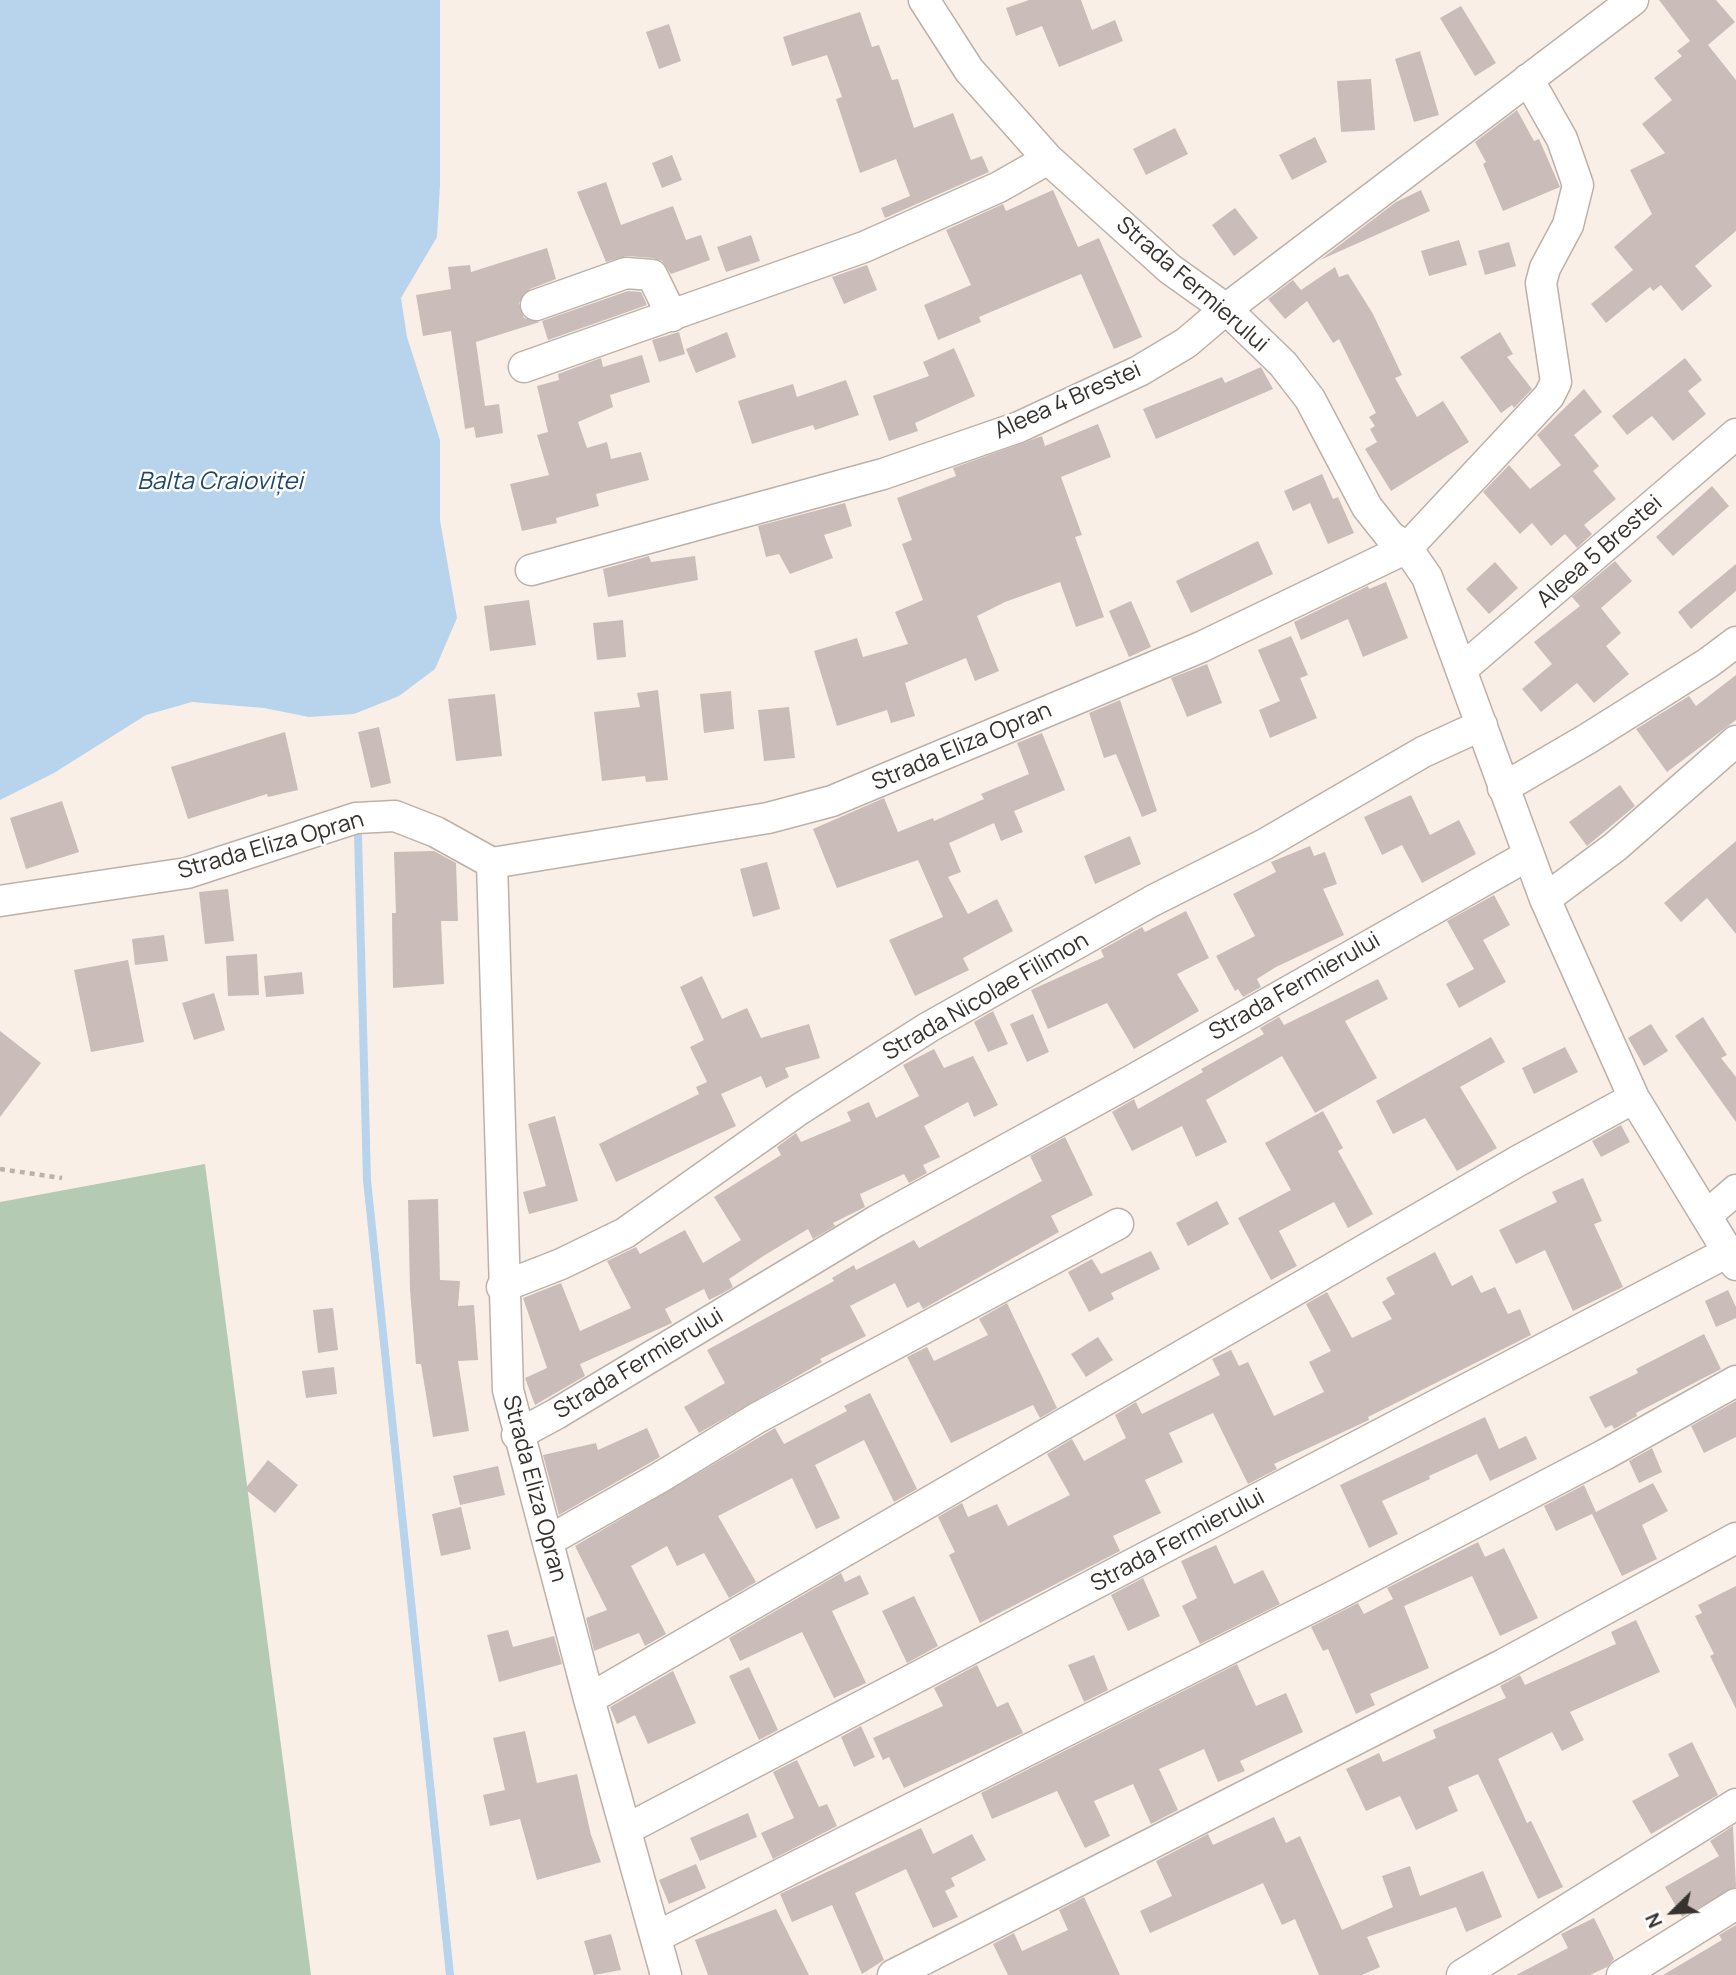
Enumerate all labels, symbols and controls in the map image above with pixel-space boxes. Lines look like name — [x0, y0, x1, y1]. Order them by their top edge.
street label: Strada Fermierului — [1110, 211, 1274, 359]
street label: Aleea 4 Brestei — [991, 356, 1145, 446]
water label: Balta Craioviței — [137, 468, 303, 496]
street label: Aleea 5 Brestei — [1532, 490, 1668, 614]
street label: Strada Eliza Opran — [868, 697, 1056, 797]
street label: Strada Eliza Opran — [175, 806, 367, 886]
street label: Strada Nicolae Filimon — [878, 927, 1094, 1067]
street label: Strada Fermierului — [1205, 927, 1385, 1047]
street label: Strada Fermierului — [549, 1303, 729, 1425]
street label: Strada Eliza Opran — [496, 1393, 572, 1585]
street label: Strada Fermierului — [1086, 1484, 1270, 1598]
north arrow — [1638, 1877, 1708, 1947]
text: N — [1639, 1909, 1668, 1932]

